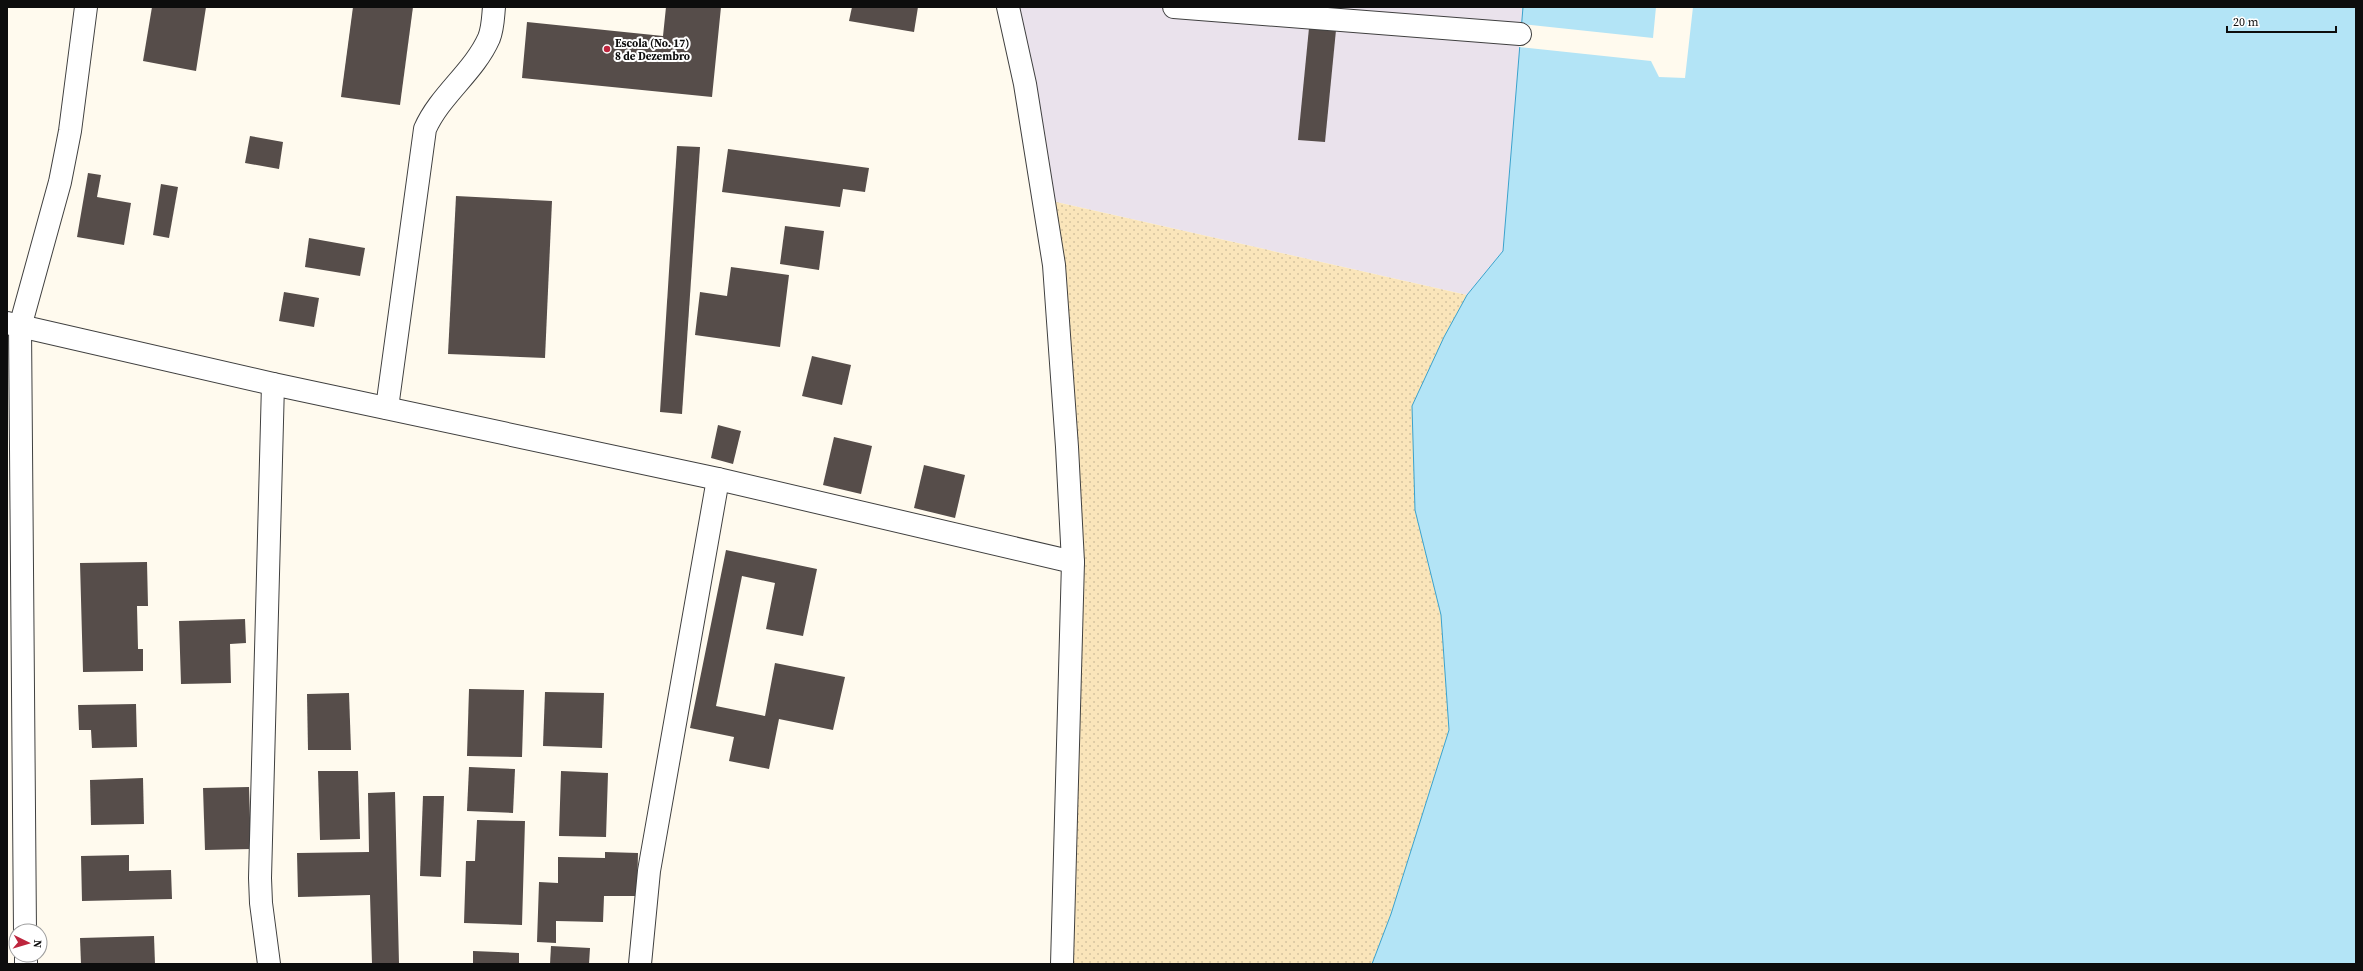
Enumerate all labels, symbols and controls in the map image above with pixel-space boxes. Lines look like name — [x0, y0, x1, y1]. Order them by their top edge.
scale bar — [2227, 8, 2336, 34]
text: 20 m — [2233, 14, 2259, 30]
place label: Escola (No. 17) 8 de Dezembro — [615, 36, 690, 64]
marker: Escola (No. 17) 8 de Dezembro — [602, 44, 612, 54]
north arrow — [8, 923, 48, 963]
text: N — [30, 939, 45, 948]

